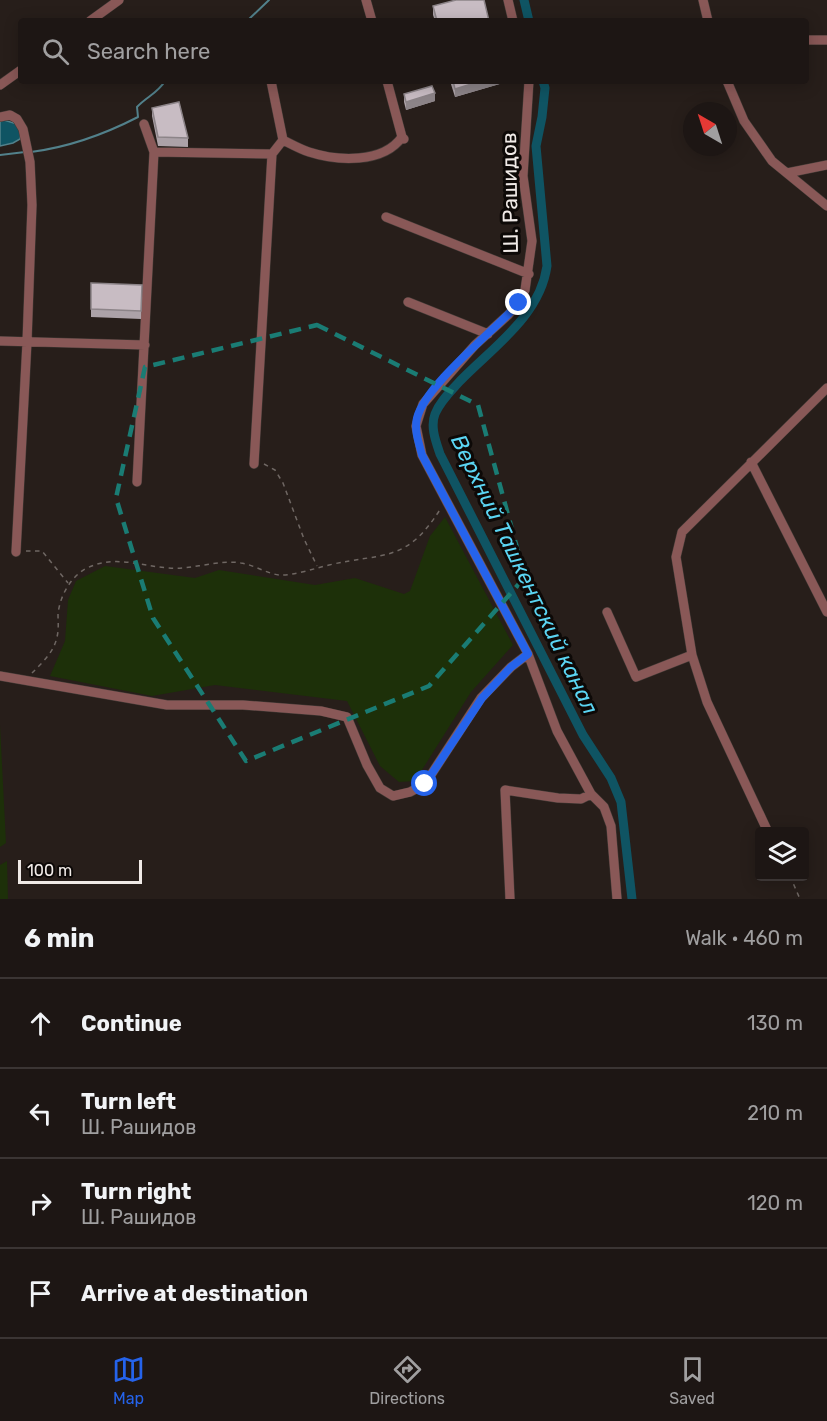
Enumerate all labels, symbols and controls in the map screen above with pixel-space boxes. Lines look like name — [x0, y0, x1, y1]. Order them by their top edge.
search box — [18, 18, 809, 84]
icon: search — [39, 35, 72, 68]
text: Search here — [87, 38, 210, 65]
north arrow — [683, 102, 737, 156]
street label: Ш. Рашидов — [496, 132, 523, 254]
route end — [505, 289, 531, 315]
water label: Верхний Ташкентский канал — [445, 430, 604, 719]
route start — [411, 770, 437, 796]
map controls — [755, 827, 809, 881]
button: layers — [755, 827, 809, 881]
scale bar — [18, 857, 142, 884]
text: 100 m — [27, 861, 72, 880]
text: 6 min — [24, 923, 94, 954]
text: Walk · 460 m — [685, 926, 803, 950]
icon: ahead — [24, 1007, 57, 1040]
text: Continue — [81, 1010, 182, 1037]
text: 130 m — [747, 1011, 803, 1035]
text: Turn left — [81, 1088, 176, 1115]
icon: left — [24, 1097, 57, 1130]
text: 210 m — [747, 1101, 803, 1125]
text: Ш. Рашидов — [81, 1115, 196, 1139]
text: Turn right — [81, 1178, 191, 1205]
icon: right — [24, 1187, 57, 1220]
text: 120 m — [747, 1191, 803, 1215]
text: Ш. Рашидов — [81, 1205, 196, 1229]
icon: arrive — [24, 1277, 57, 1310]
text: Arrive at destination — [81, 1280, 308, 1307]
tab: Map — [112, 1353, 145, 1408]
tab: Directions — [369, 1353, 445, 1408]
tab: Saved — [669, 1353, 715, 1408]

